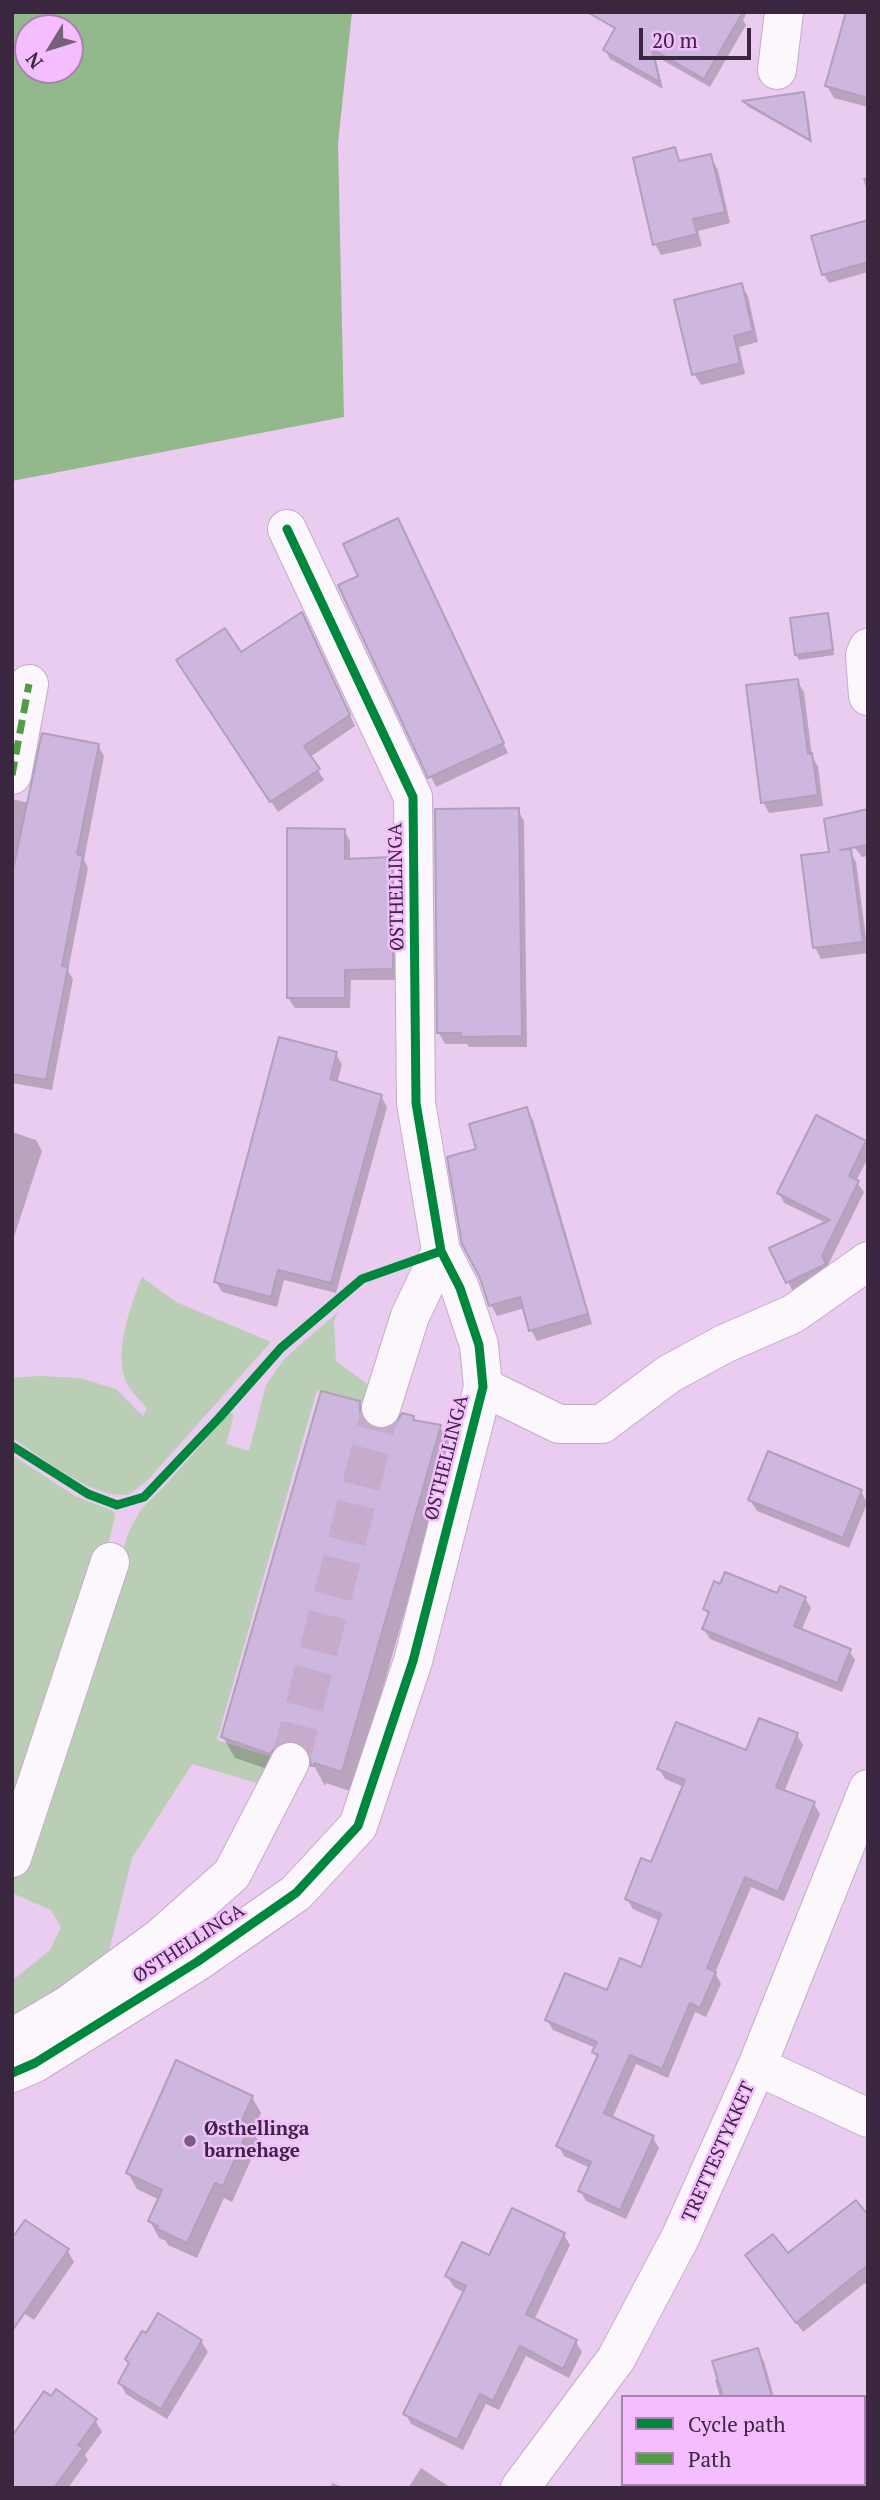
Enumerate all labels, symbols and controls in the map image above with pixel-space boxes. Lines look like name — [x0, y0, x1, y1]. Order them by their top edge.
north arrow — [14, 14, 84, 84]
scale bar — [642, 14, 754, 58]
text: 20 m — [652, 26, 698, 54]
text: N — [19, 48, 48, 74]
street label: ØSTHELLINGA — [384, 823, 410, 951]
street label: ØSTHELLINGA — [420, 1393, 474, 1523]
street label: ØSTHELLINGA — [129, 1899, 249, 1989]
street label: TRETTESTYKKET — [678, 2078, 760, 2226]
place label: Østhellinga barnehage — [204, 2119, 309, 2163]
marker: Østhellinga barnehage — [182, 2133, 198, 2149]
legend — [621, 2395, 866, 2486]
text: Cycle path — [688, 2410, 786, 2438]
text: Path — [688, 2445, 731, 2473]

